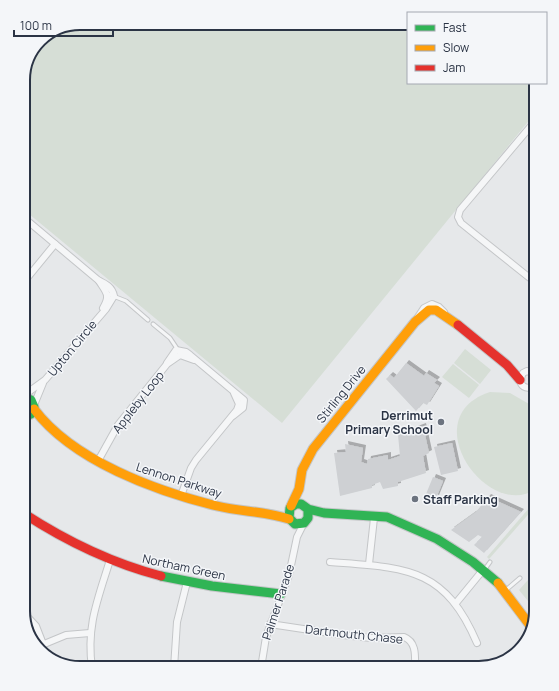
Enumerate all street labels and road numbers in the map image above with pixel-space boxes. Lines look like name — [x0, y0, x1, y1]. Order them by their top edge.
street label: Upton Circle — [43, 316, 101, 380]
street label: Stirling Drive — [312, 362, 370, 426]
street label: Appleby Loop — [108, 367, 168, 437]
street label: Lennon Parkway — [134, 458, 225, 502]
street label: Northam Green — [141, 550, 227, 584]
street label: Palmer Parade — [258, 562, 298, 642]
street label: Dartmouth Chase — [304, 620, 404, 648]

